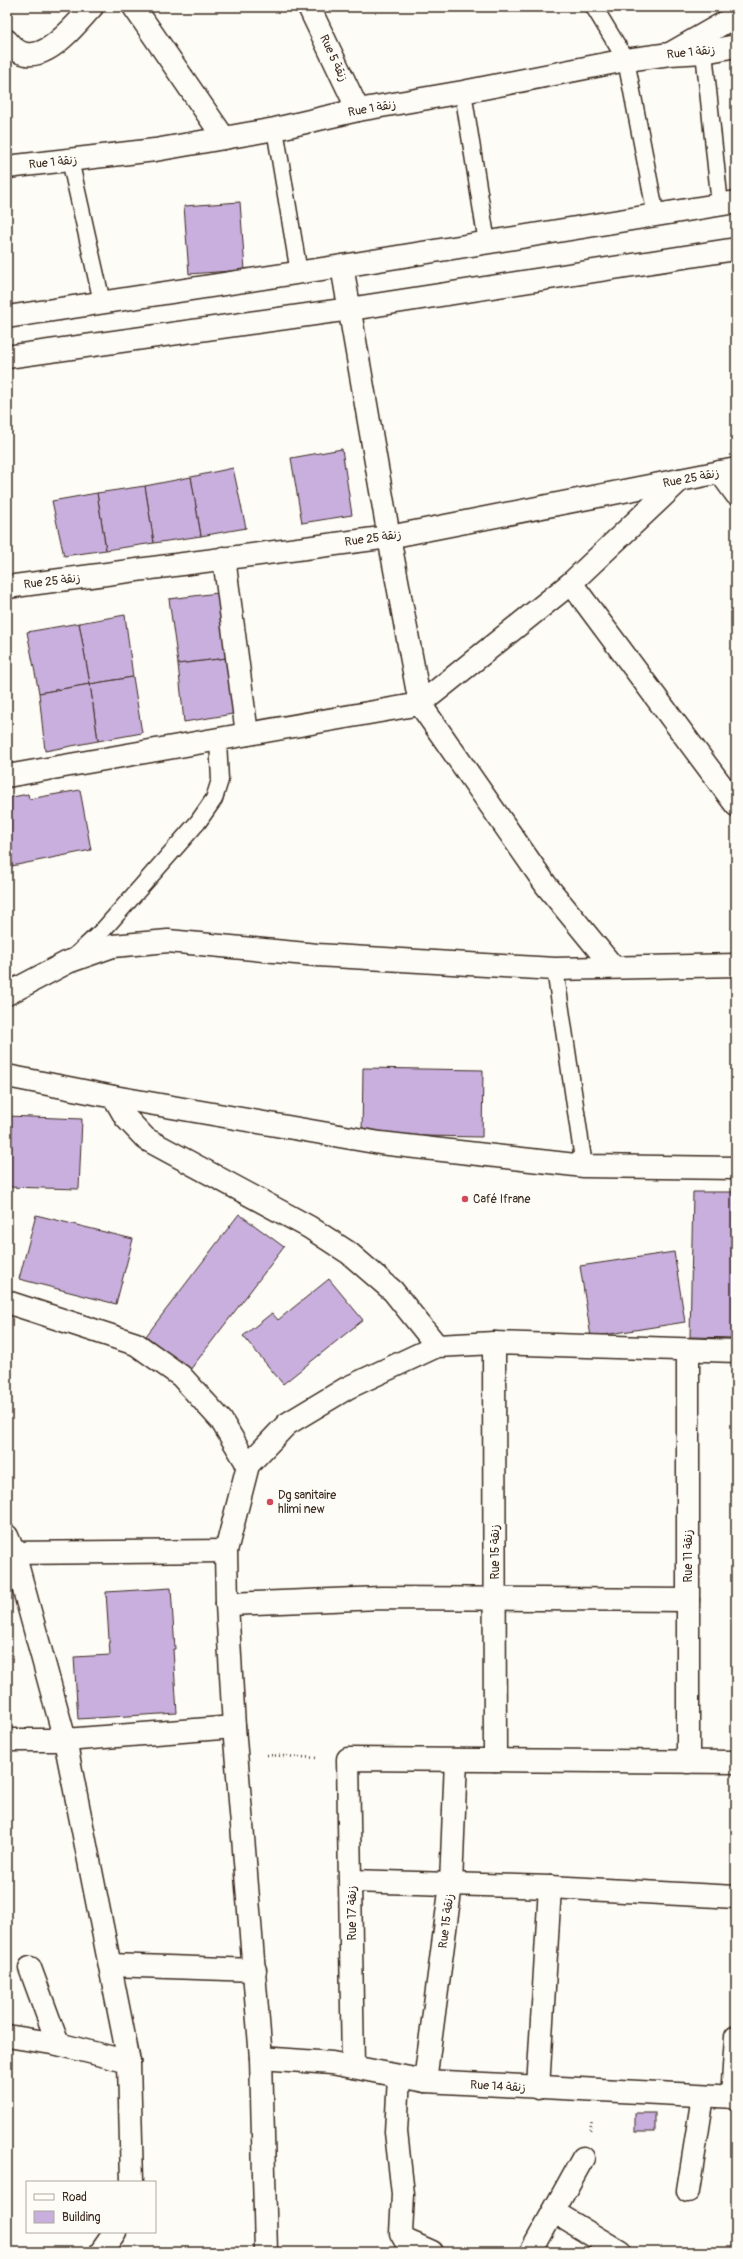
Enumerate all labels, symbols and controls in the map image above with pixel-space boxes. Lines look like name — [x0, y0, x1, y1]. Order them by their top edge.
street label: Rue 5 زنقة — [316, 32, 351, 84]
street label: Rue 1 زنقة — [666, 43, 716, 62]
street label: Rue 1 زنقة — [347, 97, 397, 120]
street label: Rue 1 زنقة — [28, 153, 78, 172]
street label: Rue 25 زنقة — [662, 466, 721, 491]
street label: Rue 25 زنقة — [344, 527, 402, 550]
street label: Rue 25 زنقة — [23, 571, 81, 592]
place label: Café Ifrane — [473, 1192, 530, 1207]
marker: Café Ifrane — [460, 1194, 470, 1204]
place label: Dg sanitaire hlimi new — [278, 1488, 336, 1517]
marker: Dg sanitaire hlimi new — [265, 1497, 275, 1507]
street label: Rue 15 زنقة — [488, 1525, 503, 1579]
street label: Rue 11 زنقة — [681, 1529, 696, 1583]
street label: Rue 17 زنقة — [345, 1886, 360, 1940]
street label: Rue 15 زنقة — [436, 1893, 457, 1949]
street label: Rue 14 زنقة — [470, 2078, 526, 2095]
legend — [26, 2181, 156, 2233]
text: Road — [62, 2190, 87, 2205]
text: Building — [62, 2210, 101, 2225]

